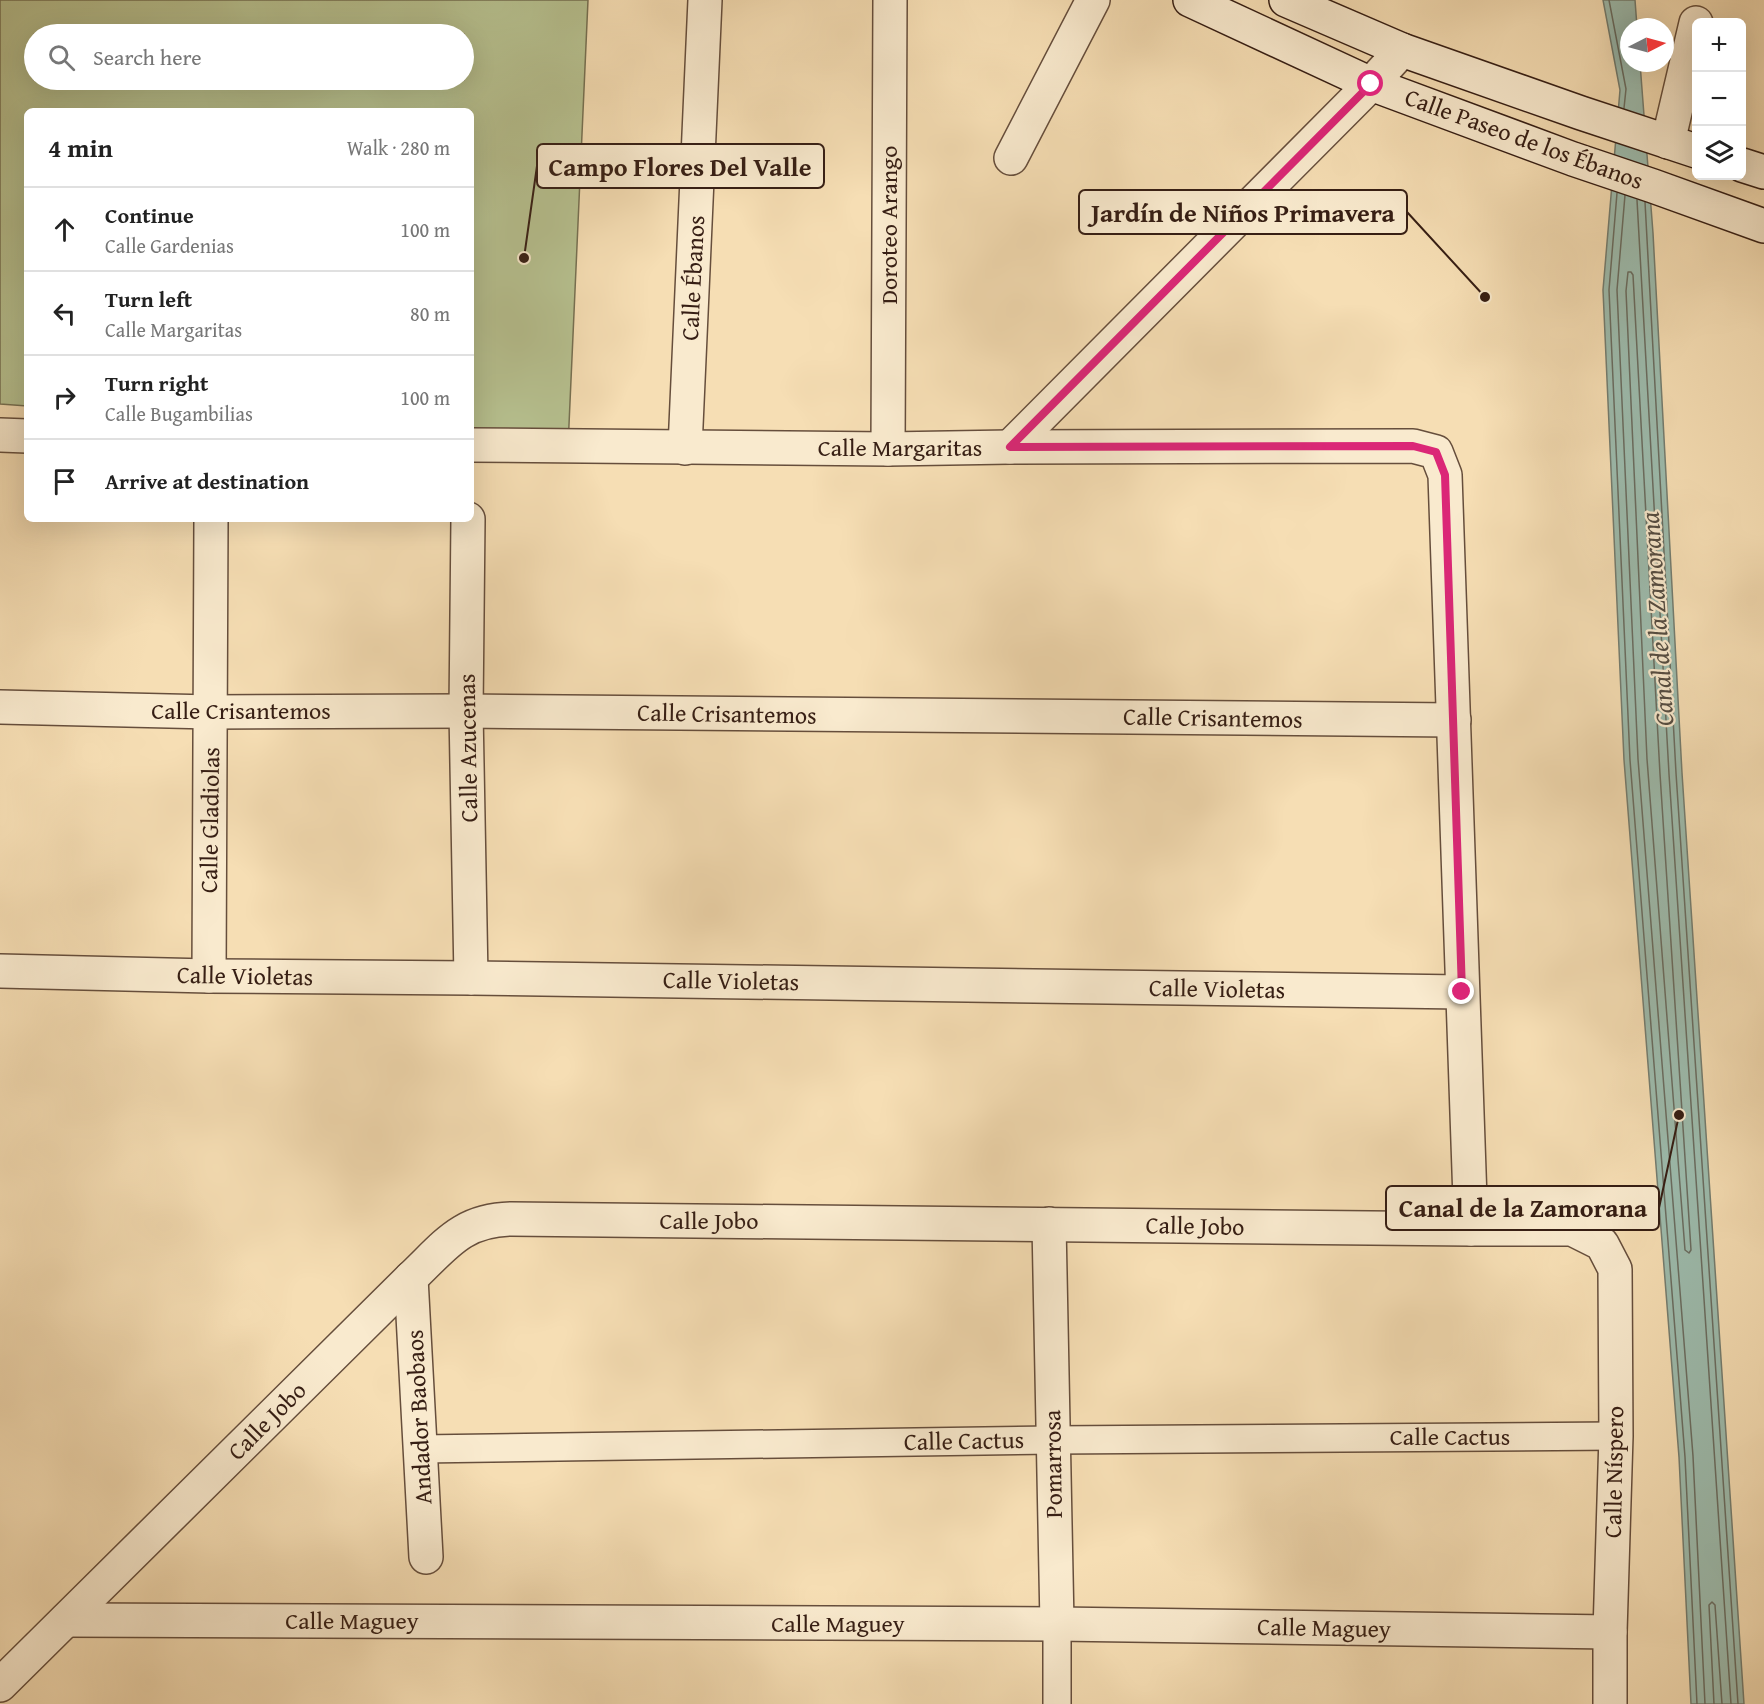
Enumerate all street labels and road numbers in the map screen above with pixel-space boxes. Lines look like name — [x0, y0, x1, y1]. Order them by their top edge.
street label: Calle Paseo de los Ébanos — [1400, 79, 1648, 198]
street label: Doroteo Arango — [871, 145, 906, 305]
street label: Calle Ébanos — [672, 214, 713, 342]
street label: Calle Margaritas — [818, 430, 982, 465]
street label: Calle Azucenas — [449, 673, 486, 823]
street label: Calle Crisantemos — [151, 693, 331, 728]
street label: Calle Crisantemos — [637, 694, 817, 733]
street label: Calle Crisantemos — [1123, 698, 1303, 737]
street label: Calle Gladiolas — [191, 747, 228, 893]
street label: Calle Violetas — [176, 957, 314, 994]
street label: Calle Violetas — [662, 962, 800, 999]
street label: Calle Violetas — [1148, 970, 1286, 1007]
street label: Calle Jobo — [660, 1203, 758, 1238]
street label: Calle Jobo — [1145, 1207, 1245, 1244]
street label: Andador Baobaos — [396, 1329, 441, 1505]
street label: Calle Jobo — [219, 1373, 314, 1468]
street label: Calle Níspero — [1595, 1406, 1632, 1538]
street label: Pomarrosa — [1034, 1409, 1071, 1519]
street label: Calle Cactus — [1390, 1419, 1510, 1454]
street label: Calle Cactus — [903, 1422, 1024, 1459]
street label: Calle Maguey — [285, 1603, 419, 1638]
street label: Calle Maguey — [771, 1606, 905, 1641]
street label: Calle Maguey — [1257, 1609, 1391, 1646]

